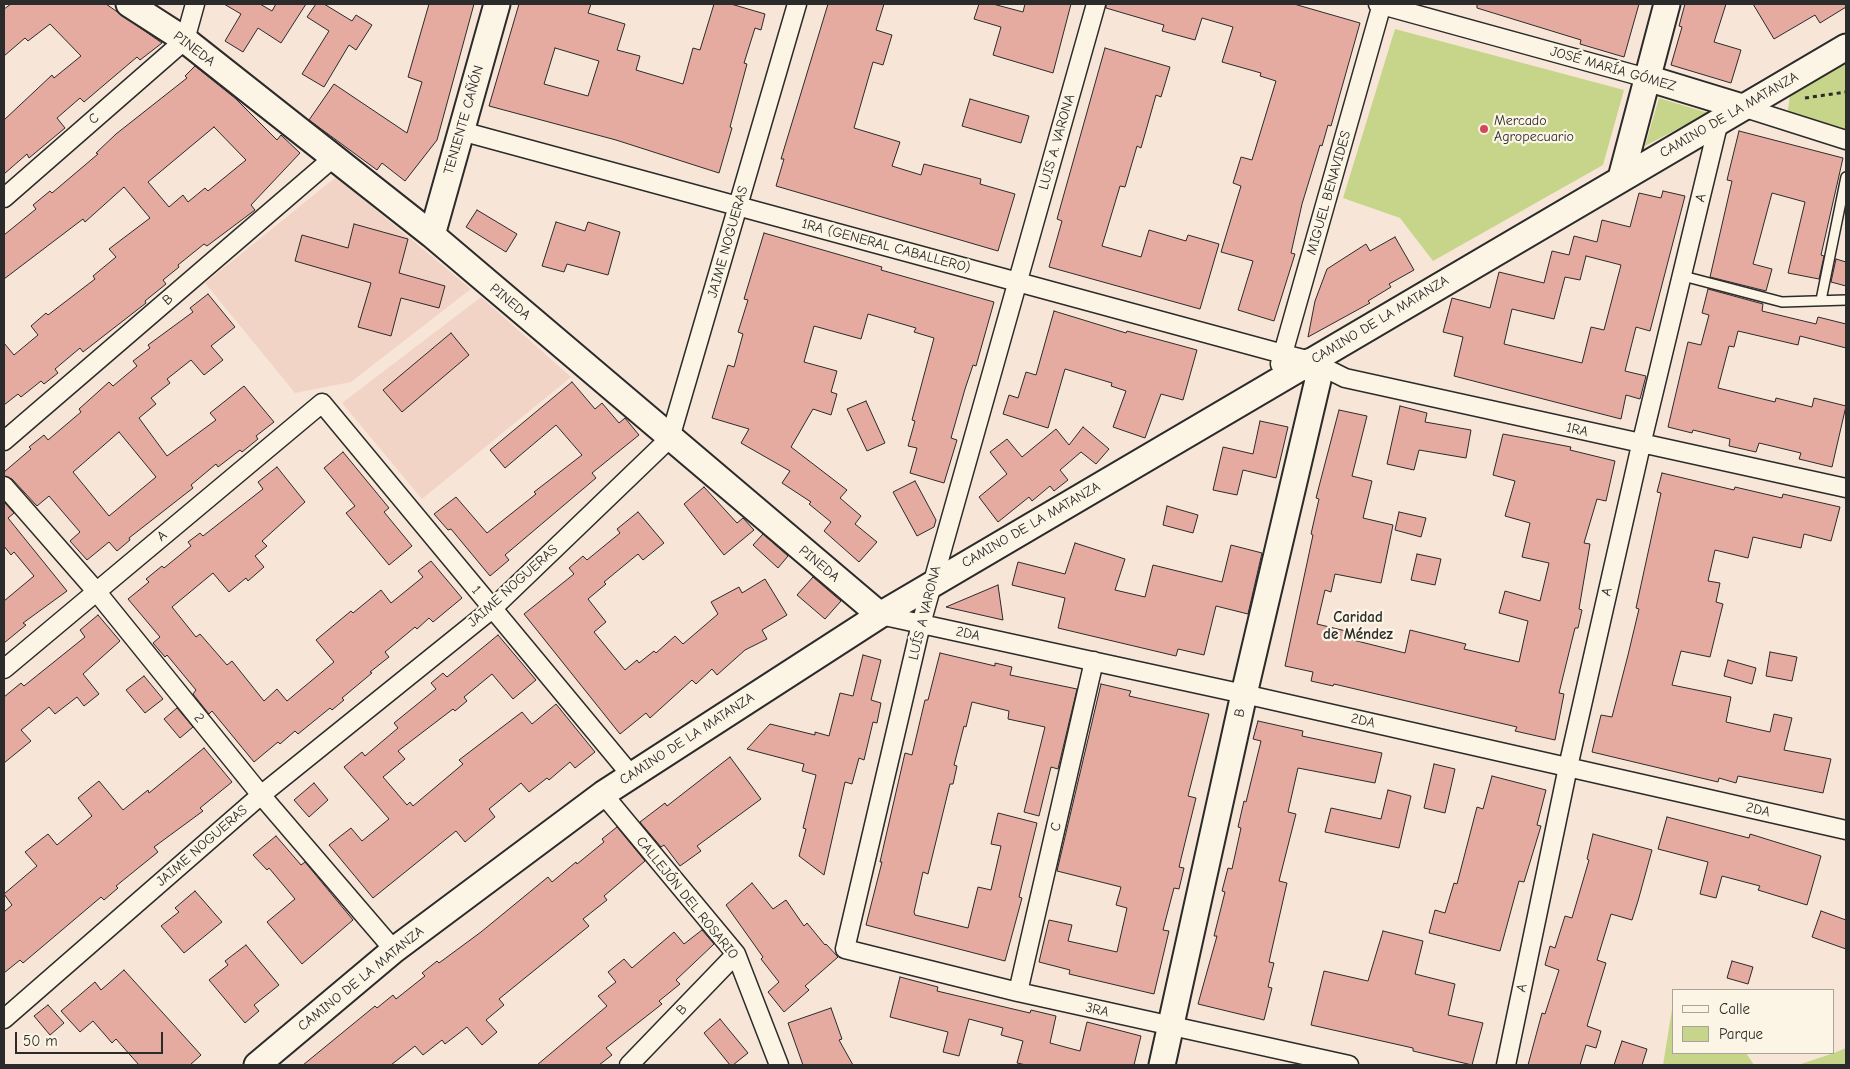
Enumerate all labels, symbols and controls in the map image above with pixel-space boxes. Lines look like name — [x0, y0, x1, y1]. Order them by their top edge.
street label: PINEDA — [170, 28, 218, 70]
street label: JOSÉ MARÍA GÓMEZ — [1548, 43, 1678, 95]
street label: TENIENTE CAÑÓN — [440, 64, 488, 176]
street label: CAMINO DE LA MATANZA — [1657, 68, 1801, 162]
street label: LUIS A. VARONA — [1035, 92, 1079, 192]
street label: C — [85, 110, 103, 128]
place label: Mercado Agropecuario — [1494, 113, 1574, 146]
marker: Mercado Agropecuario — [1478, 123, 1490, 135]
street label: MIGUEL BENAVIDES — [1303, 129, 1355, 257]
street label: JAIME NOGUERAS — [704, 184, 752, 300]
street label: A — [1692, 192, 1710, 204]
street label: 1RA (GENERAL CABALLERO) — [800, 215, 972, 277]
street label: CAMINO DE LA MATANZA — [1308, 272, 1452, 368]
street label: PINEDA — [486, 280, 534, 324]
street label: B — [159, 291, 177, 309]
street label: 1RA — [1564, 419, 1590, 441]
street label: CAMINO DE LA MATANZA — [959, 478, 1103, 572]
street label: A — [153, 527, 171, 545]
street label: JAIME NOGUERAS — [464, 541, 562, 631]
street label: PINEDA — [795, 542, 843, 586]
street label: LUÍS A VARONA — [905, 564, 945, 662]
street label: 1 — [468, 582, 484, 598]
street label: A — [1598, 586, 1616, 598]
district label: Caridad de Méndez — [1323, 609, 1393, 644]
street label: 2DA — [954, 623, 982, 645]
street label: CAMINO DE LA MATANZA — [617, 689, 757, 789]
street label: B — [1231, 707, 1249, 719]
street label: 2 — [190, 710, 208, 726]
street label: 2DA — [1349, 710, 1377, 732]
street label: 2DA — [1744, 799, 1772, 821]
street label: JAIME NOGUERAS — [153, 802, 251, 890]
street label: C — [1047, 821, 1065, 833]
street label: CALLEJÓN DEL ROSARIO — [632, 833, 742, 963]
street label: CAMINO DE LA MATANZA — [295, 923, 427, 1035]
street label: A — [1513, 982, 1531, 994]
legend — [1672, 989, 1835, 1054]
street label: 3RA — [1084, 999, 1110, 1021]
text: Calle — [1719, 1000, 1750, 1018]
street label: B — [673, 1001, 691, 1019]
scale bar — [18, 1022, 165, 1054]
text: Parque — [1719, 1025, 1763, 1043]
text: 50 m — [23, 1032, 58, 1050]

